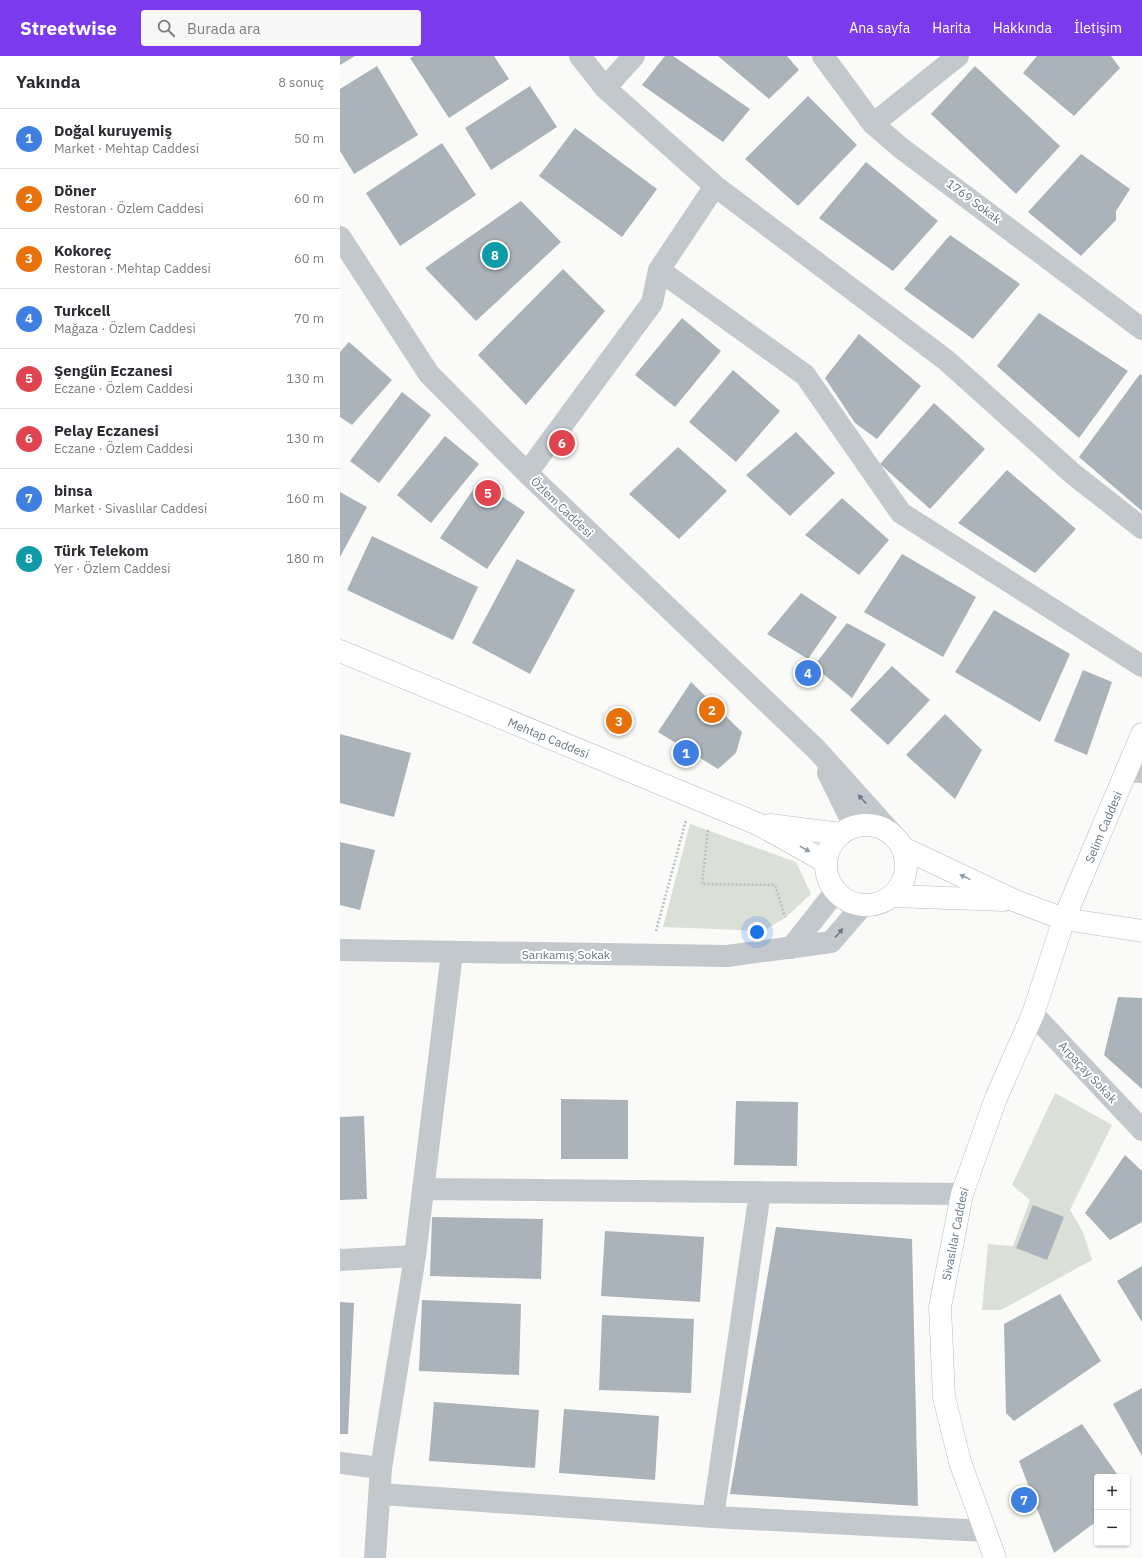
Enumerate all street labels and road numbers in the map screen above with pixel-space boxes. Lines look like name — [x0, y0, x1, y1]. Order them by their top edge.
street label: 1769 Sokak — [944, 176, 1005, 227]
street label: Özlem Caddesi — [528, 474, 596, 540]
street label: Mehtap Caddesi — [506, 714, 592, 761]
street label: Selim Caddesi — [1081, 789, 1125, 865]
street label: Sarıkamış Sokak — [522, 947, 611, 962]
street label: Arpaçay Sokak — [1055, 1038, 1121, 1107]
street label: Sivaslılar Caddesi — [938, 1185, 971, 1281]

